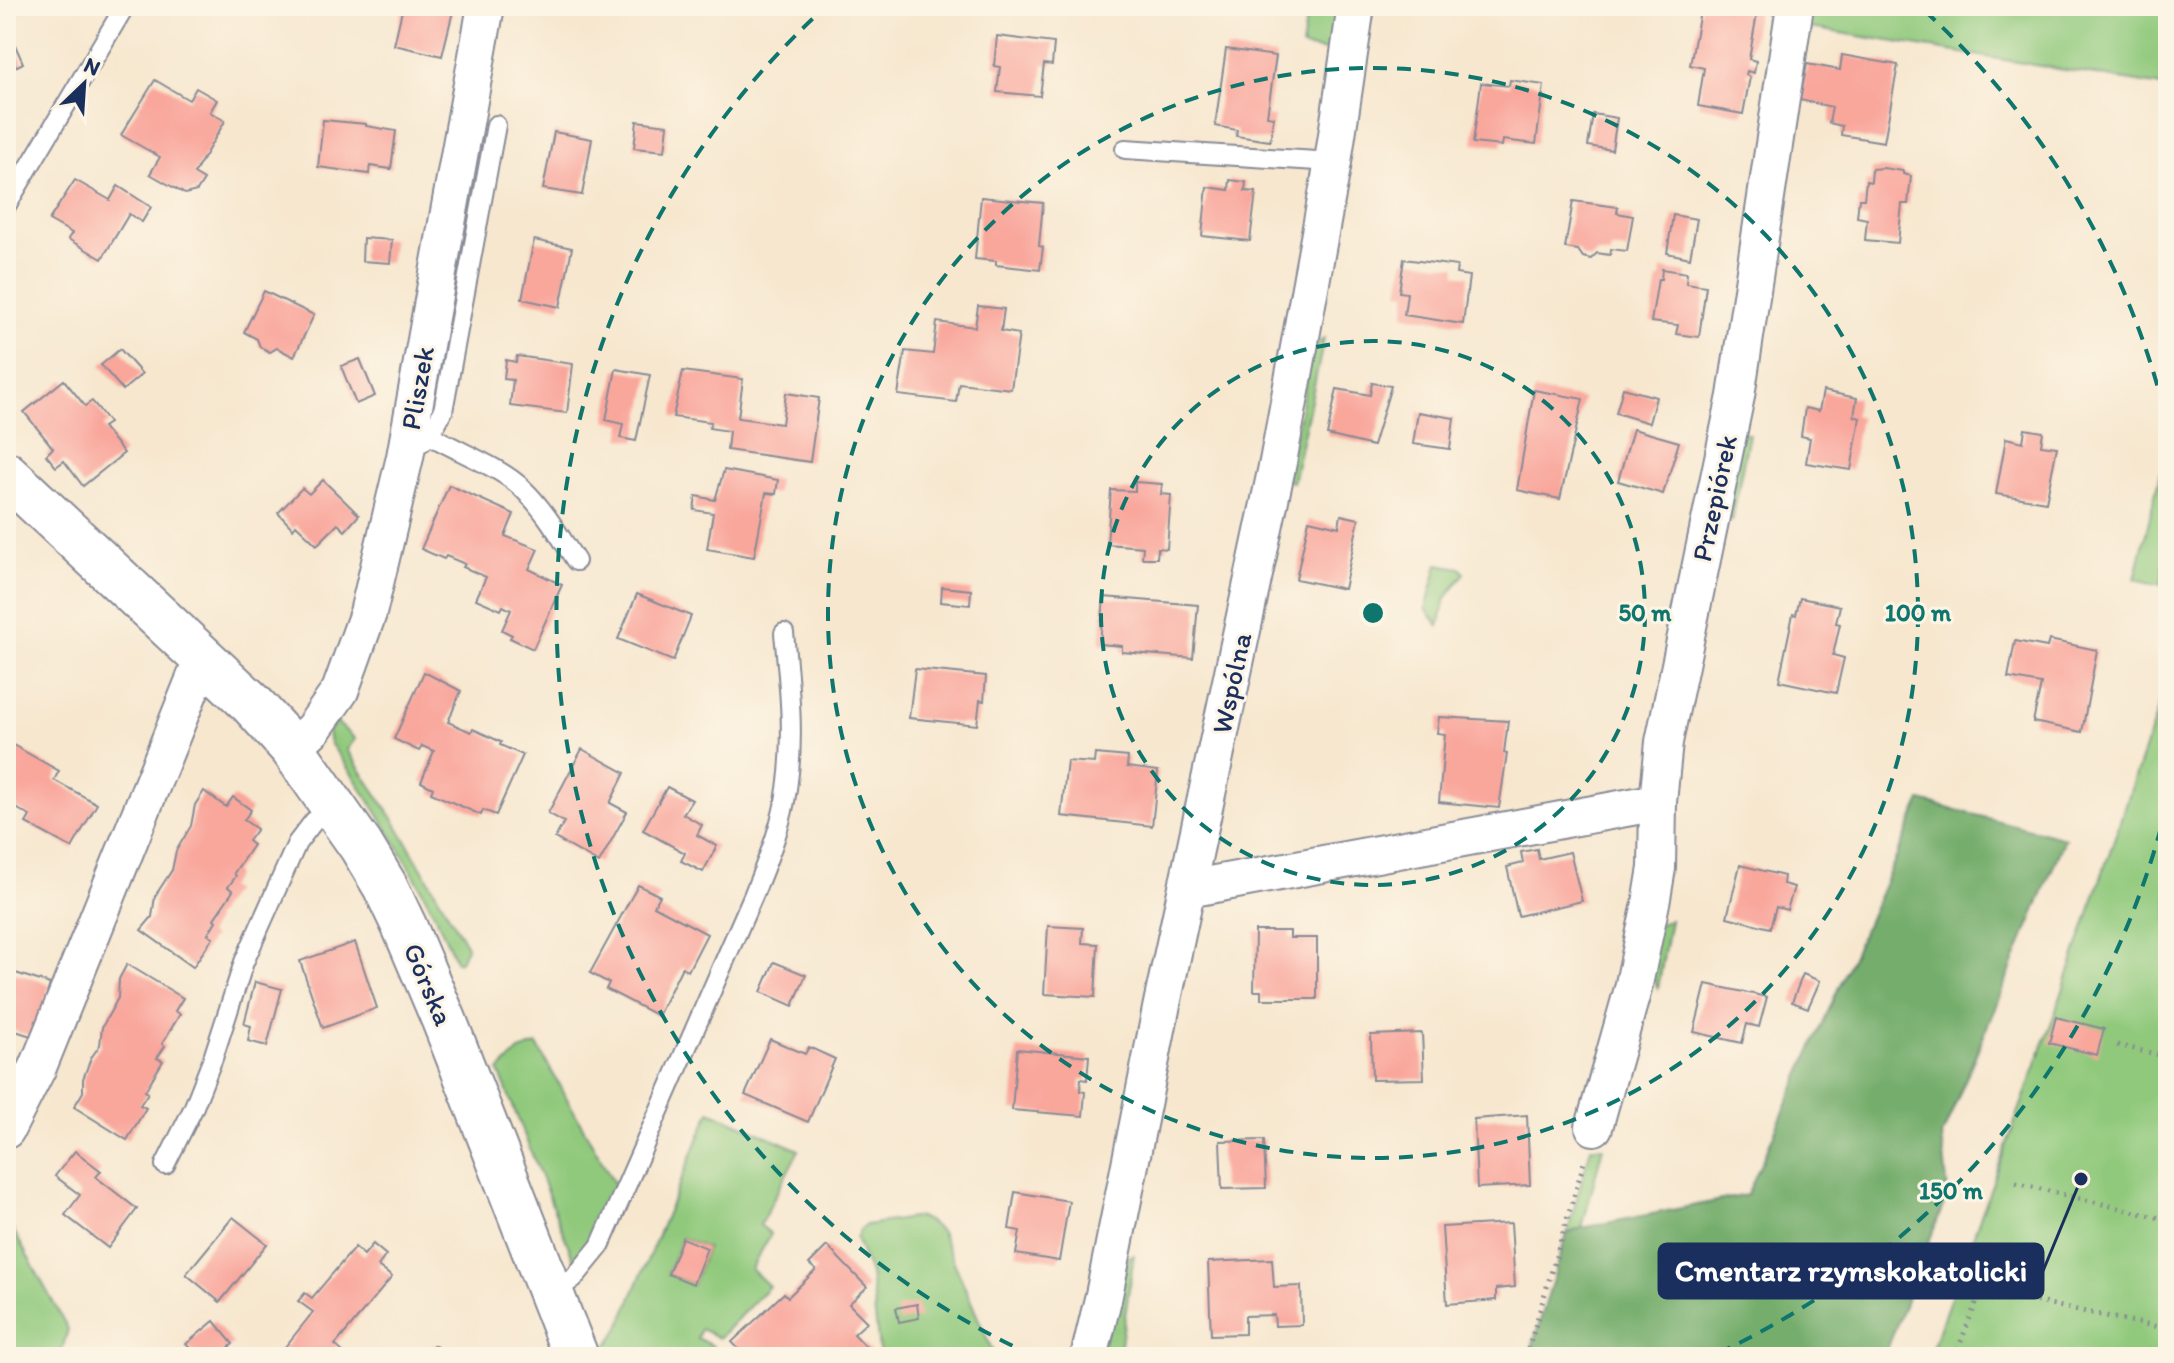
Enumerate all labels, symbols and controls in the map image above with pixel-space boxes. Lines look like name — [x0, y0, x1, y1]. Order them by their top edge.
north arrow — [44, 44, 124, 124]
text: N — [80, 51, 105, 82]
street label: Pliszek — [393, 343, 441, 432]
street label: Przepiórek — [1684, 432, 1744, 564]
text: 50 m — [1619, 598, 1672, 627]
text: 100 m — [1885, 598, 1952, 627]
centre of rings — [1359, 599, 1387, 627]
street label: Wspólna — [1204, 629, 1258, 737]
street label: Górska — [396, 938, 462, 1031]
text: 150 m — [1919, 1176, 1984, 1205]
callout: Cmentarz rzymskokatolicki — [1659, 1244, 2043, 1298]
text: Cmentarz rzymskokatolicki — [1675, 1252, 2027, 1289]

